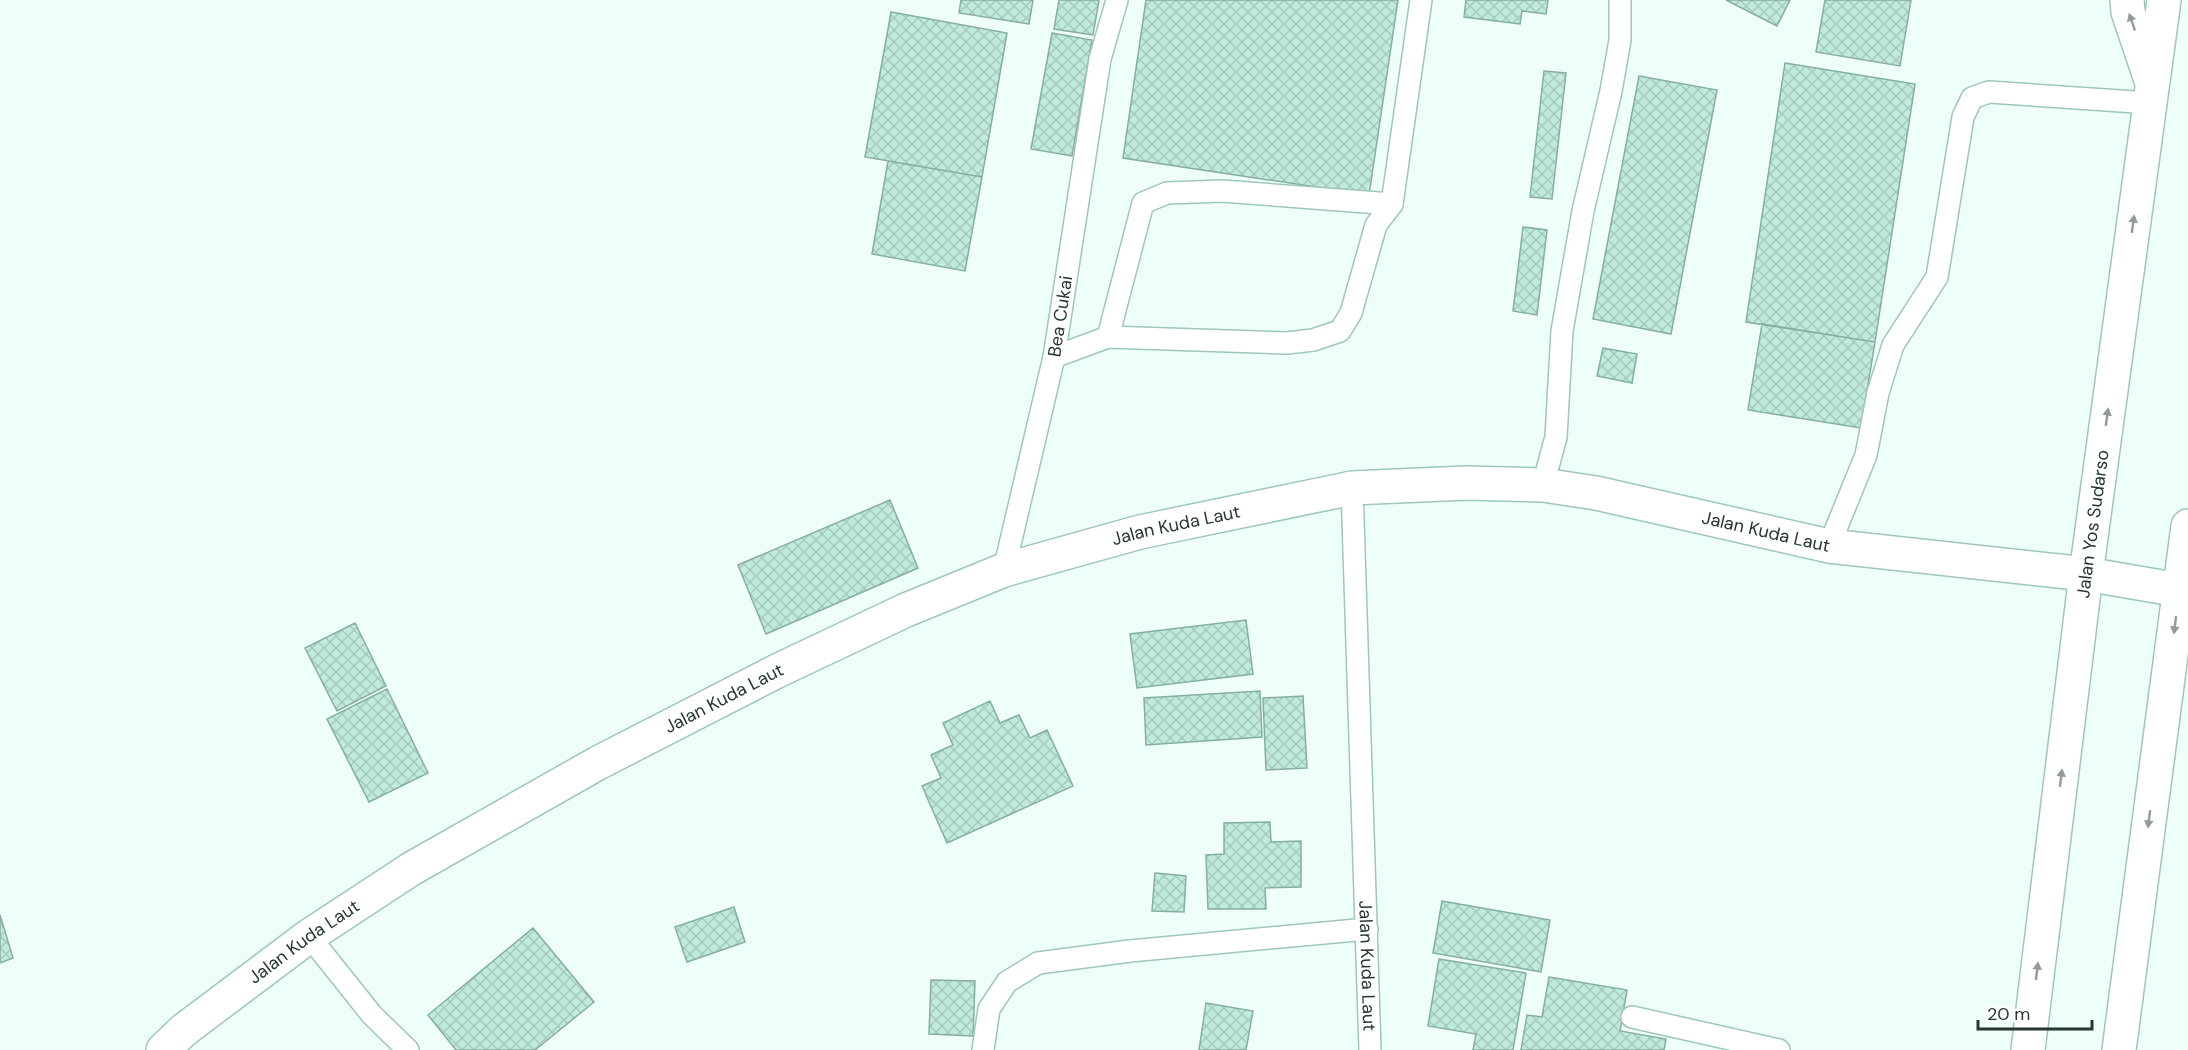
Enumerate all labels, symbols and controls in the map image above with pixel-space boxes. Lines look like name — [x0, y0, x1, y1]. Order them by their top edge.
one-way arrow — [2126, 13, 2136, 31]
one-way arrow — [2128, 215, 2138, 234]
street label: Bea Cukai — [1042, 274, 1078, 359]
one-way arrow — [2102, 408, 2112, 427]
street label: Jalan Yos Sudarso — [2071, 448, 2115, 600]
street label: Jalan Kuda Laut — [1109, 500, 1242, 551]
street label: Jalan Kuda Laut — [1700, 505, 1832, 558]
one-way arrow — [2170, 616, 2179, 635]
street label: Jalan Kuda Laut — [660, 658, 787, 739]
one-way arrow — [2056, 768, 2066, 787]
one-way arrow — [2145, 809, 2154, 828]
street label: Jalan Kuda Laut — [244, 894, 364, 989]
street label: Jalan Kuda Laut — [1353, 900, 1381, 1032]
one-way arrow — [2033, 962, 2042, 981]
scale bar — [1978, 993, 2092, 1031]
text: 20 m — [1987, 1002, 2030, 1026]

